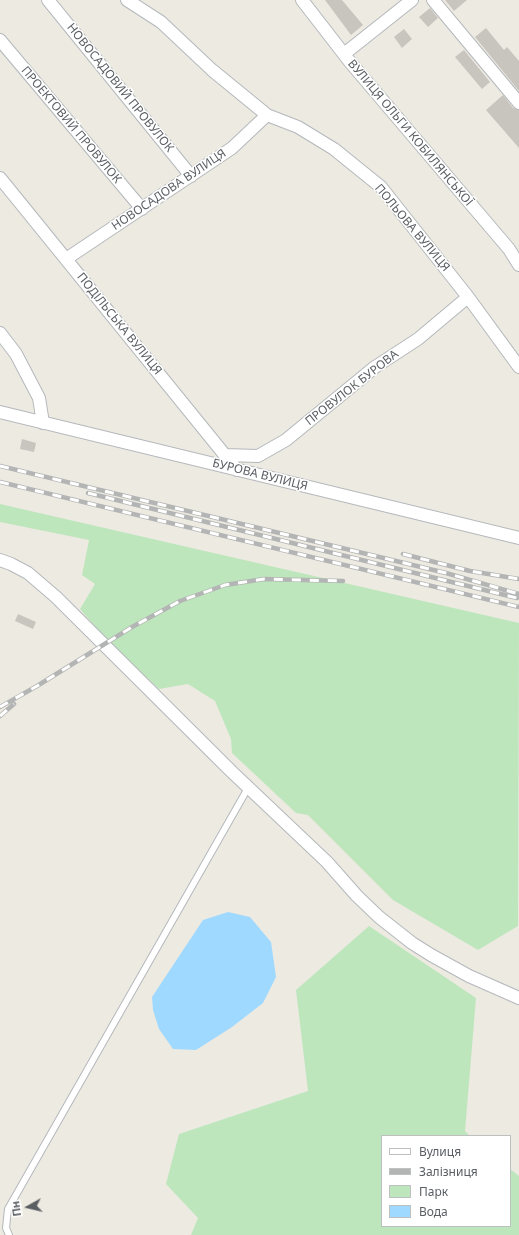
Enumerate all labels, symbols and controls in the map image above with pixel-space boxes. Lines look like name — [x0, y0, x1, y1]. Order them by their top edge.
street label: НОВОСАДОВИЙ ПРОВУЛОК — [64, 21, 176, 155]
street label: ВУЛИЦЯ ОЛЬГИ КОБИЛЯНСЬКОЇ — [344, 57, 476, 209]
street label: ПРОЕКТОВИЙ ПРОВУЛОК — [18, 64, 124, 186]
street label: НОВОСАДОВА ВУЛИЦЯ — [109, 146, 229, 234]
street label: ПОЛЬОВА ВУЛИЦЯ — [371, 182, 453, 274]
street label: ПОДІЛЬСЬКА ВУЛИЦЯ — [73, 270, 165, 378]
street label: ПРОВУЛОК БУРОВА — [303, 347, 401, 429]
street label: БУРОВА ВУЛИЦЯ — [211, 456, 309, 494]
legend — [381, 1135, 511, 1227]
text: Вулиця — [419, 1143, 461, 1160]
text: Залізниця — [419, 1163, 478, 1180]
text: Парк — [419, 1183, 448, 1200]
north arrow — [8, 1187, 48, 1227]
text: Пн — [7, 1200, 24, 1218]
text: Вода — [419, 1203, 448, 1220]

